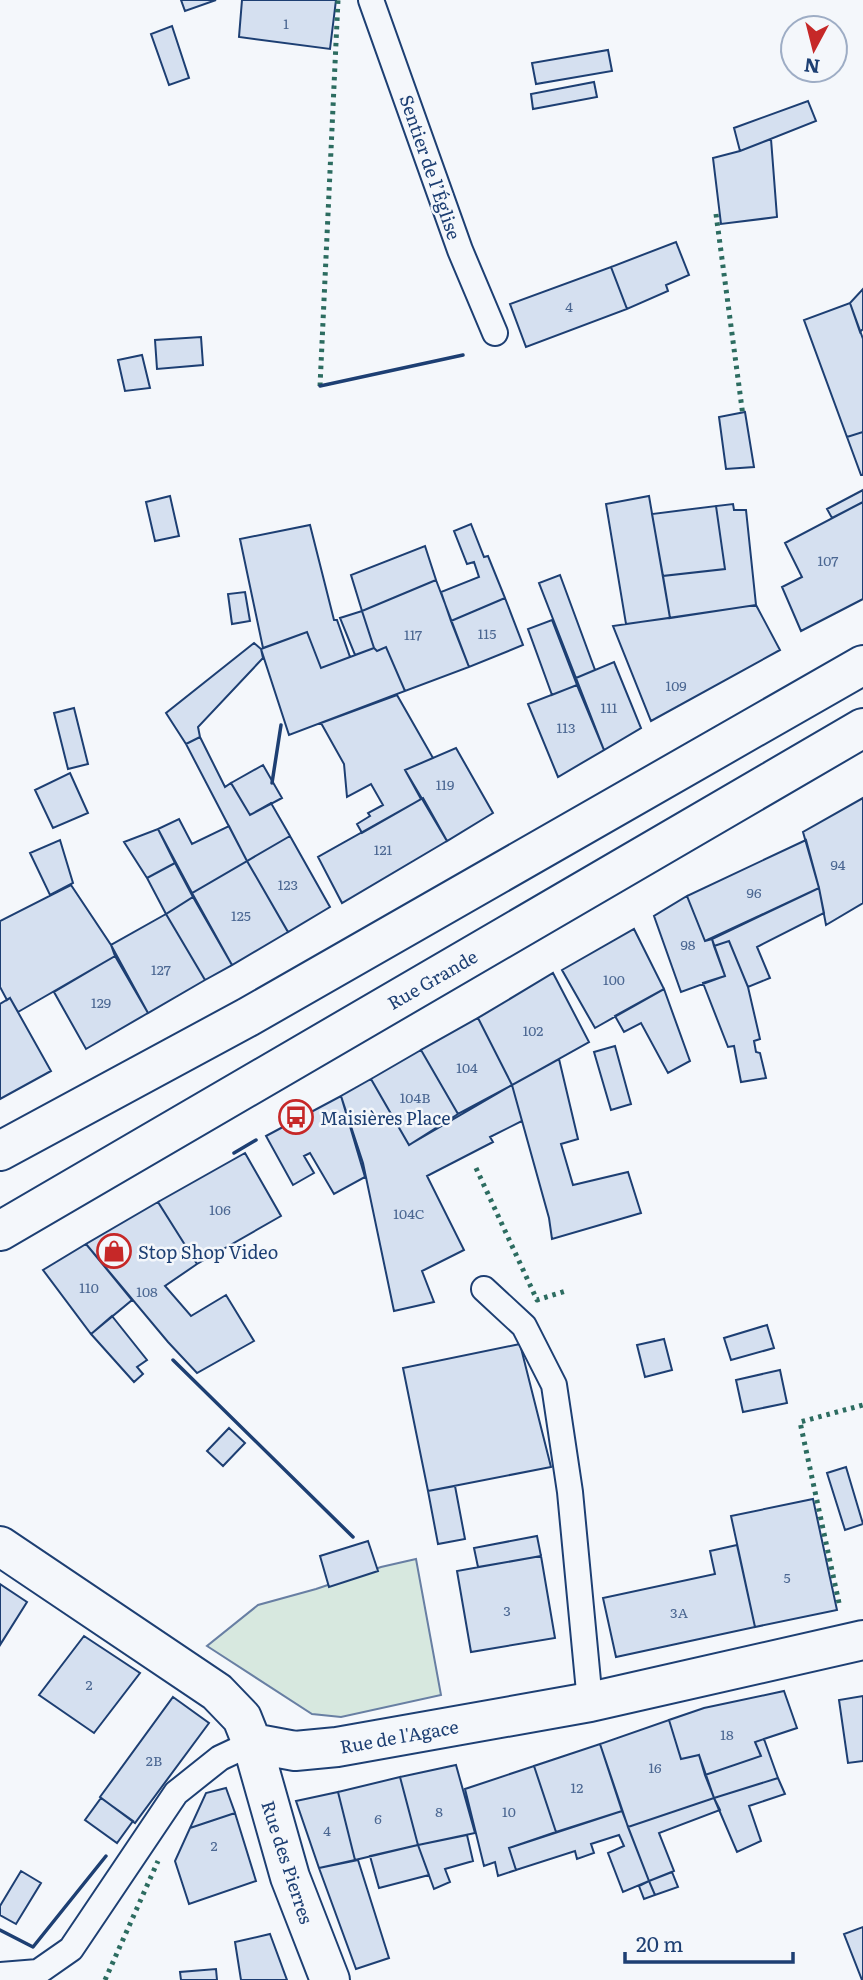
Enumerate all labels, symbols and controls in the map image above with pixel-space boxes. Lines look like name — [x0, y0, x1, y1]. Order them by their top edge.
house number: 1 — [283, 13, 289, 33]
north arrow — [779, 14, 849, 84]
text: N — [802, 52, 821, 82]
street label: Sentier de l’Église — [394, 91, 468, 243]
house number: 4 — [565, 296, 573, 316]
house number: 107 — [818, 550, 838, 570]
house number: 115 — [478, 623, 496, 643]
house number: 117 — [404, 624, 422, 644]
house number: 109 — [665, 675, 687, 695]
house number: 111 — [600, 697, 618, 717]
house number: 113 — [557, 717, 575, 737]
house number: 119 — [436, 774, 454, 794]
house number: 121 — [374, 839, 393, 859]
house number: 94 — [830, 854, 846, 874]
house number: 123 — [278, 874, 298, 894]
house number: 96 — [747, 882, 762, 902]
house number: 125 — [231, 905, 251, 925]
house number: 98 — [680, 934, 696, 954]
street label: Rue Grande — [382, 942, 482, 1016]
house number: 127 — [151, 959, 171, 979]
house number: 100 — [603, 969, 625, 989]
house number: 129 — [91, 992, 111, 1012]
house number: 102 — [523, 1020, 543, 1040]
house number: 104 — [456, 1057, 478, 1077]
house number: 104B — [400, 1087, 430, 1107]
bus stop icon: Maisières Place — [277, 1098, 315, 1136]
place label: Maisières Place — [320, 1104, 451, 1131]
house number: 106 — [209, 1199, 231, 1219]
house number: 104C — [393, 1203, 425, 1223]
shop icon: Stop Shop Video — [95, 1232, 133, 1270]
place label: Stop Shop Video — [138, 1238, 278, 1265]
house number: 110 — [79, 1277, 99, 1297]
house number: 108 — [136, 1281, 158, 1301]
house number: 5 — [783, 1567, 791, 1587]
house number: 3 — [503, 1600, 511, 1620]
house number: 3A — [670, 1602, 689, 1622]
house number: 2 — [85, 1674, 93, 1694]
street label: Rue de l'Agace — [338, 1712, 460, 1760]
house number: 18 — [720, 1724, 734, 1744]
house number: 2B — [146, 1750, 162, 1770]
house number: 16 — [648, 1757, 662, 1777]
house number: 12 — [571, 1777, 583, 1797]
street label: Rue des Pierres — [255, 1797, 321, 1927]
house number: 8 — [435, 1801, 443, 1821]
house number: 10 — [502, 1801, 516, 1821]
house number: 6 — [374, 1808, 382, 1828]
house number: 4 — [323, 1820, 331, 1840]
house number: 2 — [210, 1835, 218, 1855]
scale bar — [625, 1920, 793, 1964]
text: 20 m — [636, 1927, 683, 1958]

